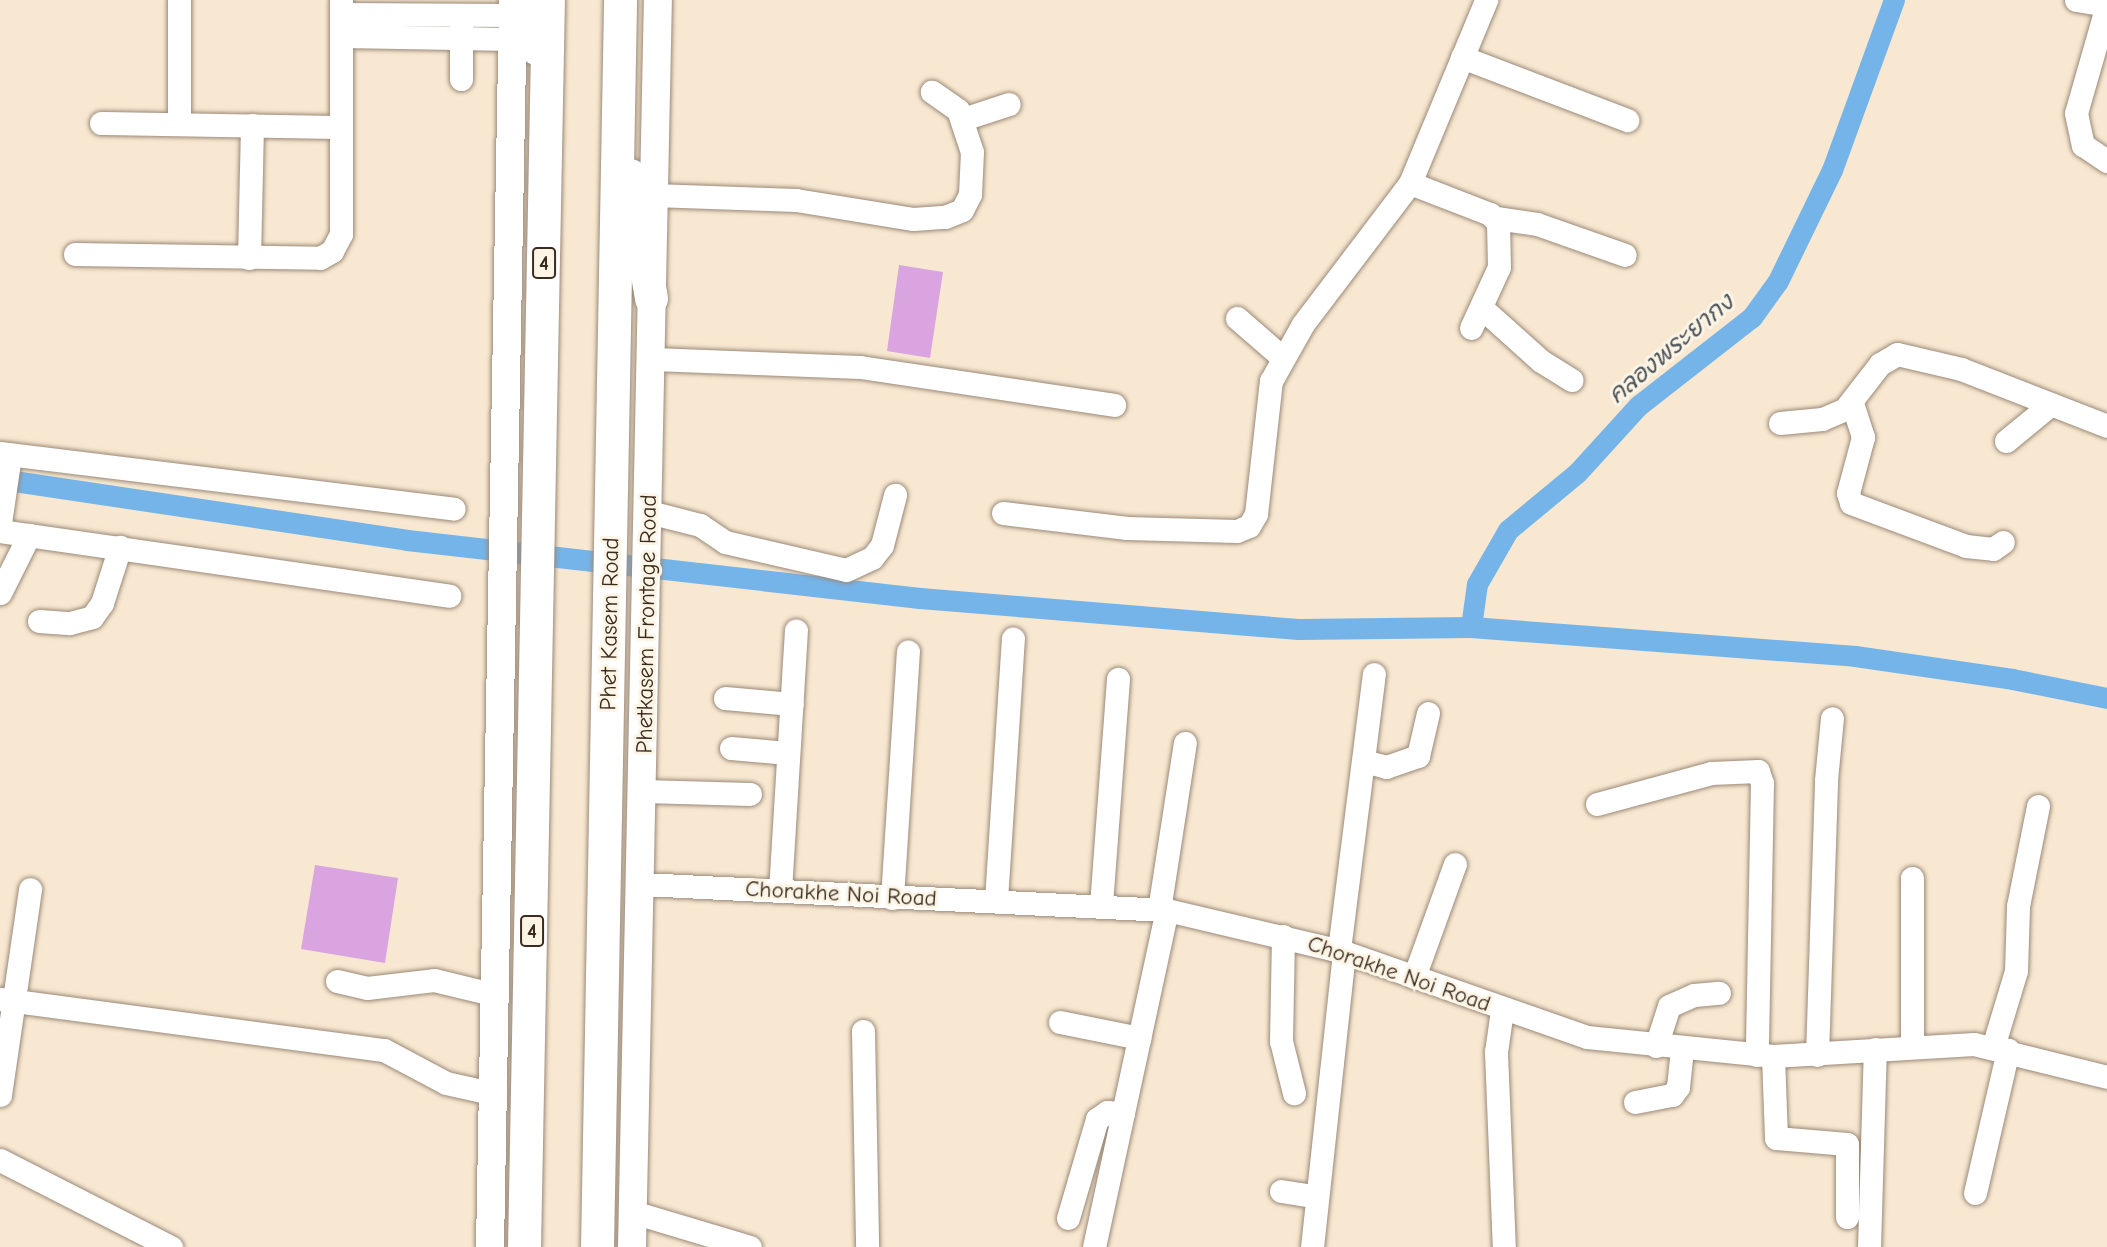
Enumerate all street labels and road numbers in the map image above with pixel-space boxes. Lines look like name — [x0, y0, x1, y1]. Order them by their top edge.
road number: 4 — [532, 246, 556, 280]
street label: Phetkasem Frontage Road — [631, 494, 663, 754]
street label: Phet Kasem Road — [595, 537, 625, 711]
street label: Chorakhe Noi Road — [745, 875, 937, 913]
road number: 4 — [520, 914, 544, 948]
street label: Chorakhe Noi Road — [1304, 930, 1494, 1018]

